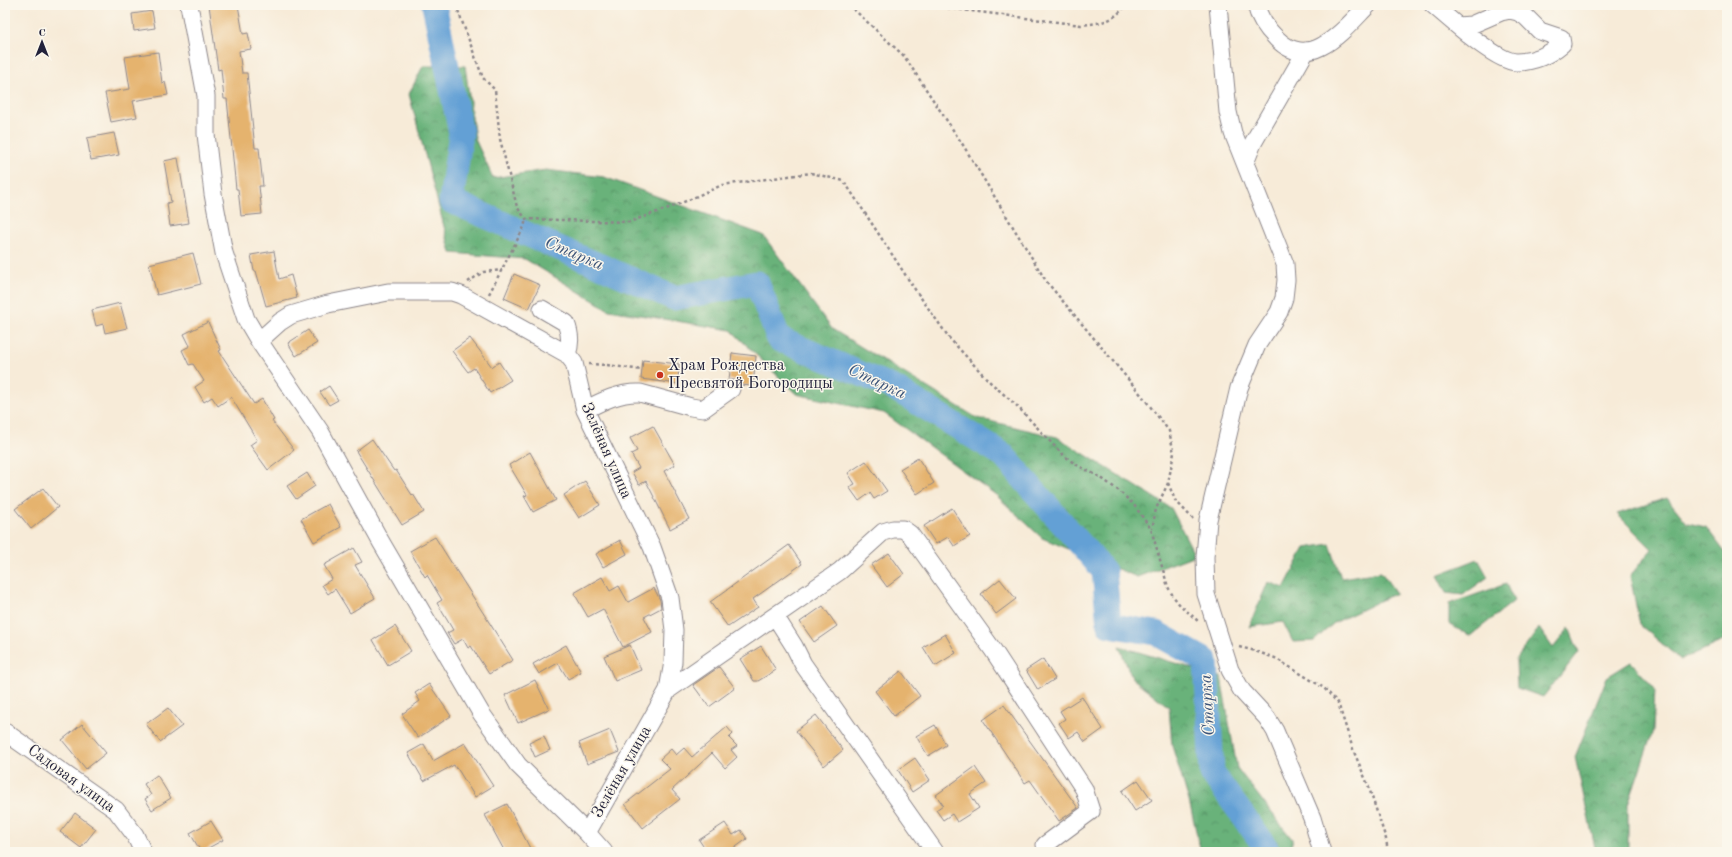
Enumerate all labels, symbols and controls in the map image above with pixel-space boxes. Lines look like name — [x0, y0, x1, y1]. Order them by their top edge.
north arrow — [22, 22, 62, 62]
text: С — [38, 28, 46, 39]
water label: Старка — [542, 234, 606, 274]
place label: Храм Рождества Пресвятой Богородицы — [668, 358, 833, 392]
water label: Старка — [845, 361, 909, 403]
marker: Храм Рождества Пресвятой Богородицы — [655, 370, 665, 380]
street label: Зелёная улица — [578, 401, 634, 501]
water label: Старка — [1198, 674, 1218, 736]
street label: Зелёная улица — [589, 723, 655, 821]
street label: Садовая улица — [24, 742, 118, 816]

